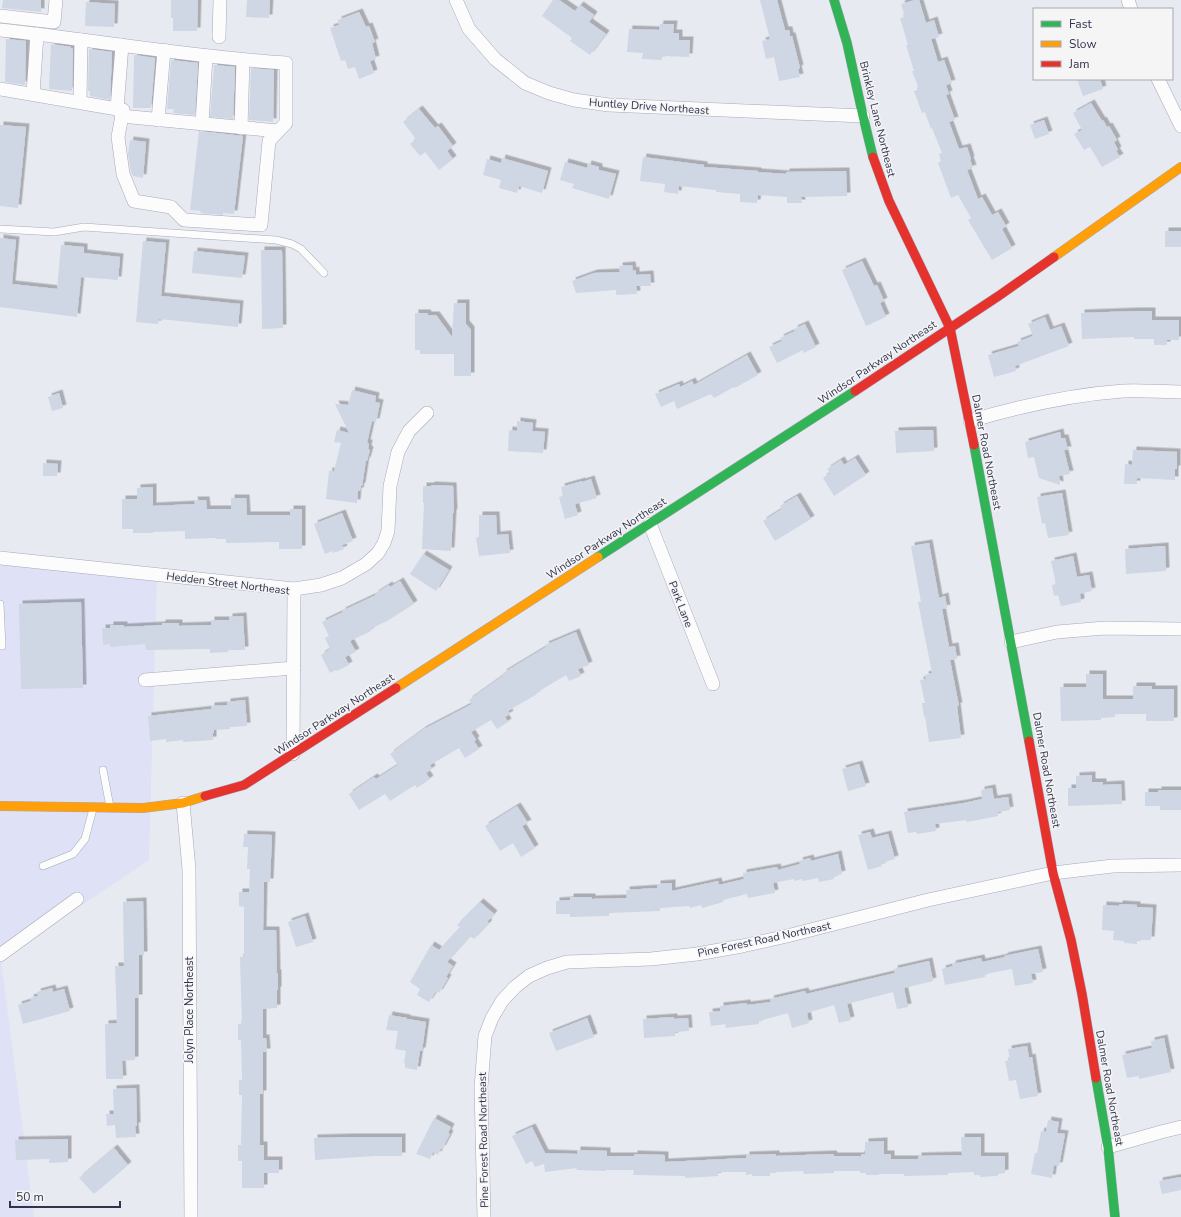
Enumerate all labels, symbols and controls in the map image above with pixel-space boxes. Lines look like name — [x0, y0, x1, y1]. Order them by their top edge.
legend — [1033, 8, 1173, 80]
text: Fast — [1069, 16, 1092, 32]
text: Slow — [1069, 36, 1097, 52]
text: Jam — [1068, 56, 1090, 72]
street label: Brinkley Lane Northeast — [856, 59, 899, 179]
street label: Huntley Drive Northeast — [588, 95, 710, 118]
street label: Windsor Parkway Northeast — [815, 317, 940, 408]
street label: Dalmer Road Northeast — [968, 393, 1005, 511]
street label: Windsor Parkway Northeast — [543, 494, 669, 583]
street label: Hedden Street Northeast — [165, 568, 291, 599]
street label: Park Lane — [665, 579, 696, 630]
street label: Windsor Parkway Northeast — [271, 670, 397, 759]
street label: Dalmer Road Northeast — [1029, 711, 1064, 829]
street label: Pine Forest Road Northeast — [696, 918, 832, 961]
street label: Jolyn Place Northeast — [182, 957, 197, 1064]
street label: Dalmer Road Northeast — [1092, 1029, 1127, 1147]
street label: Pine Forest Road Northeast — [475, 1072, 492, 1208]
scale bar — [10, 1183, 120, 1209]
text: 50 m — [16, 1189, 44, 1205]

